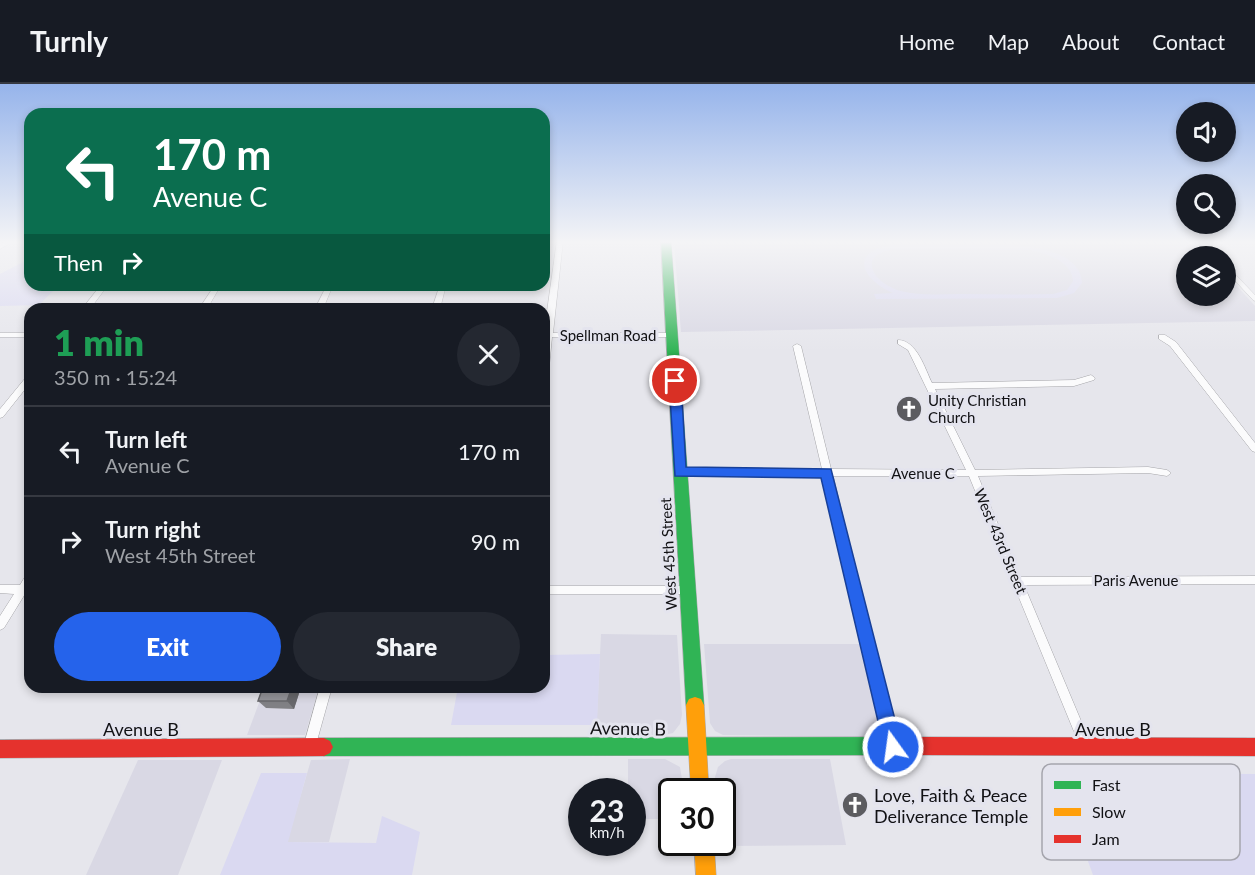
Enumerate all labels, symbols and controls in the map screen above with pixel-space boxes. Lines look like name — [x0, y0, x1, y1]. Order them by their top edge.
text: Turnly — [30, 24, 108, 58]
text: Home — [899, 29, 955, 54]
text: Map — [988, 29, 1029, 54]
text: About — [1062, 29, 1119, 54]
text: Contact — [1152, 29, 1225, 54]
map controls — [1176, 102, 1236, 306]
button: sound — [1176, 102, 1236, 162]
text: 170 m — [153, 129, 271, 179]
icon: left — [54, 132, 132, 210]
button: search — [1176, 174, 1236, 234]
text: Avenue C — [153, 180, 267, 213]
icon: right — [115, 246, 148, 279]
button: layers — [1176, 246, 1236, 306]
text: Then — [54, 249, 103, 276]
text: 1 min — [54, 320, 144, 364]
button: close — [457, 323, 520, 386]
street label: Spellman Road — [560, 326, 656, 344]
pin — [649, 355, 700, 406]
icon: arrive — [658, 364, 691, 397]
text: 350 m · 15:24 — [54, 365, 177, 389]
place label: Unity Christian Church — [928, 391, 1026, 426]
church icon: Unity Christian Church — [894, 394, 924, 424]
text: Turn left — [105, 426, 187, 453]
icon: left — [54, 435, 87, 468]
text: 170 m — [458, 438, 520, 465]
text: Avenue C — [105, 453, 190, 477]
street label: Avenue C — [891, 464, 955, 482]
street label: West 43rd Street — [971, 486, 1032, 597]
street label: West 45th Street — [656, 497, 680, 611]
text: Turn right — [105, 516, 200, 543]
icon: right — [54, 525, 87, 558]
text: 90 m — [471, 528, 520, 555]
text: West 45th Street — [105, 543, 255, 567]
street label: Paris Avenue — [1094, 571, 1178, 589]
button: Exit — [54, 612, 281, 681]
button: Share — [293, 612, 520, 681]
position arrow — [861, 715, 925, 779]
street label: Avenue B — [590, 716, 666, 740]
street label: Avenue B — [103, 718, 179, 740]
street label: Avenue B — [1075, 718, 1151, 740]
legend — [1042, 764, 1240, 860]
text: Fast — [1092, 775, 1121, 794]
speed limit sign: 30 — [658, 778, 736, 856]
place label: Love, Faith & Peace Deliverance Temple — [874, 784, 1028, 827]
church icon: Love, Faith & Peace Deliverance Temple — [840, 790, 870, 820]
text: 23 — [590, 792, 624, 828]
text: Slow — [1092, 802, 1126, 821]
text: km/h — [589, 823, 625, 841]
text: Jam — [1092, 829, 1120, 848]

